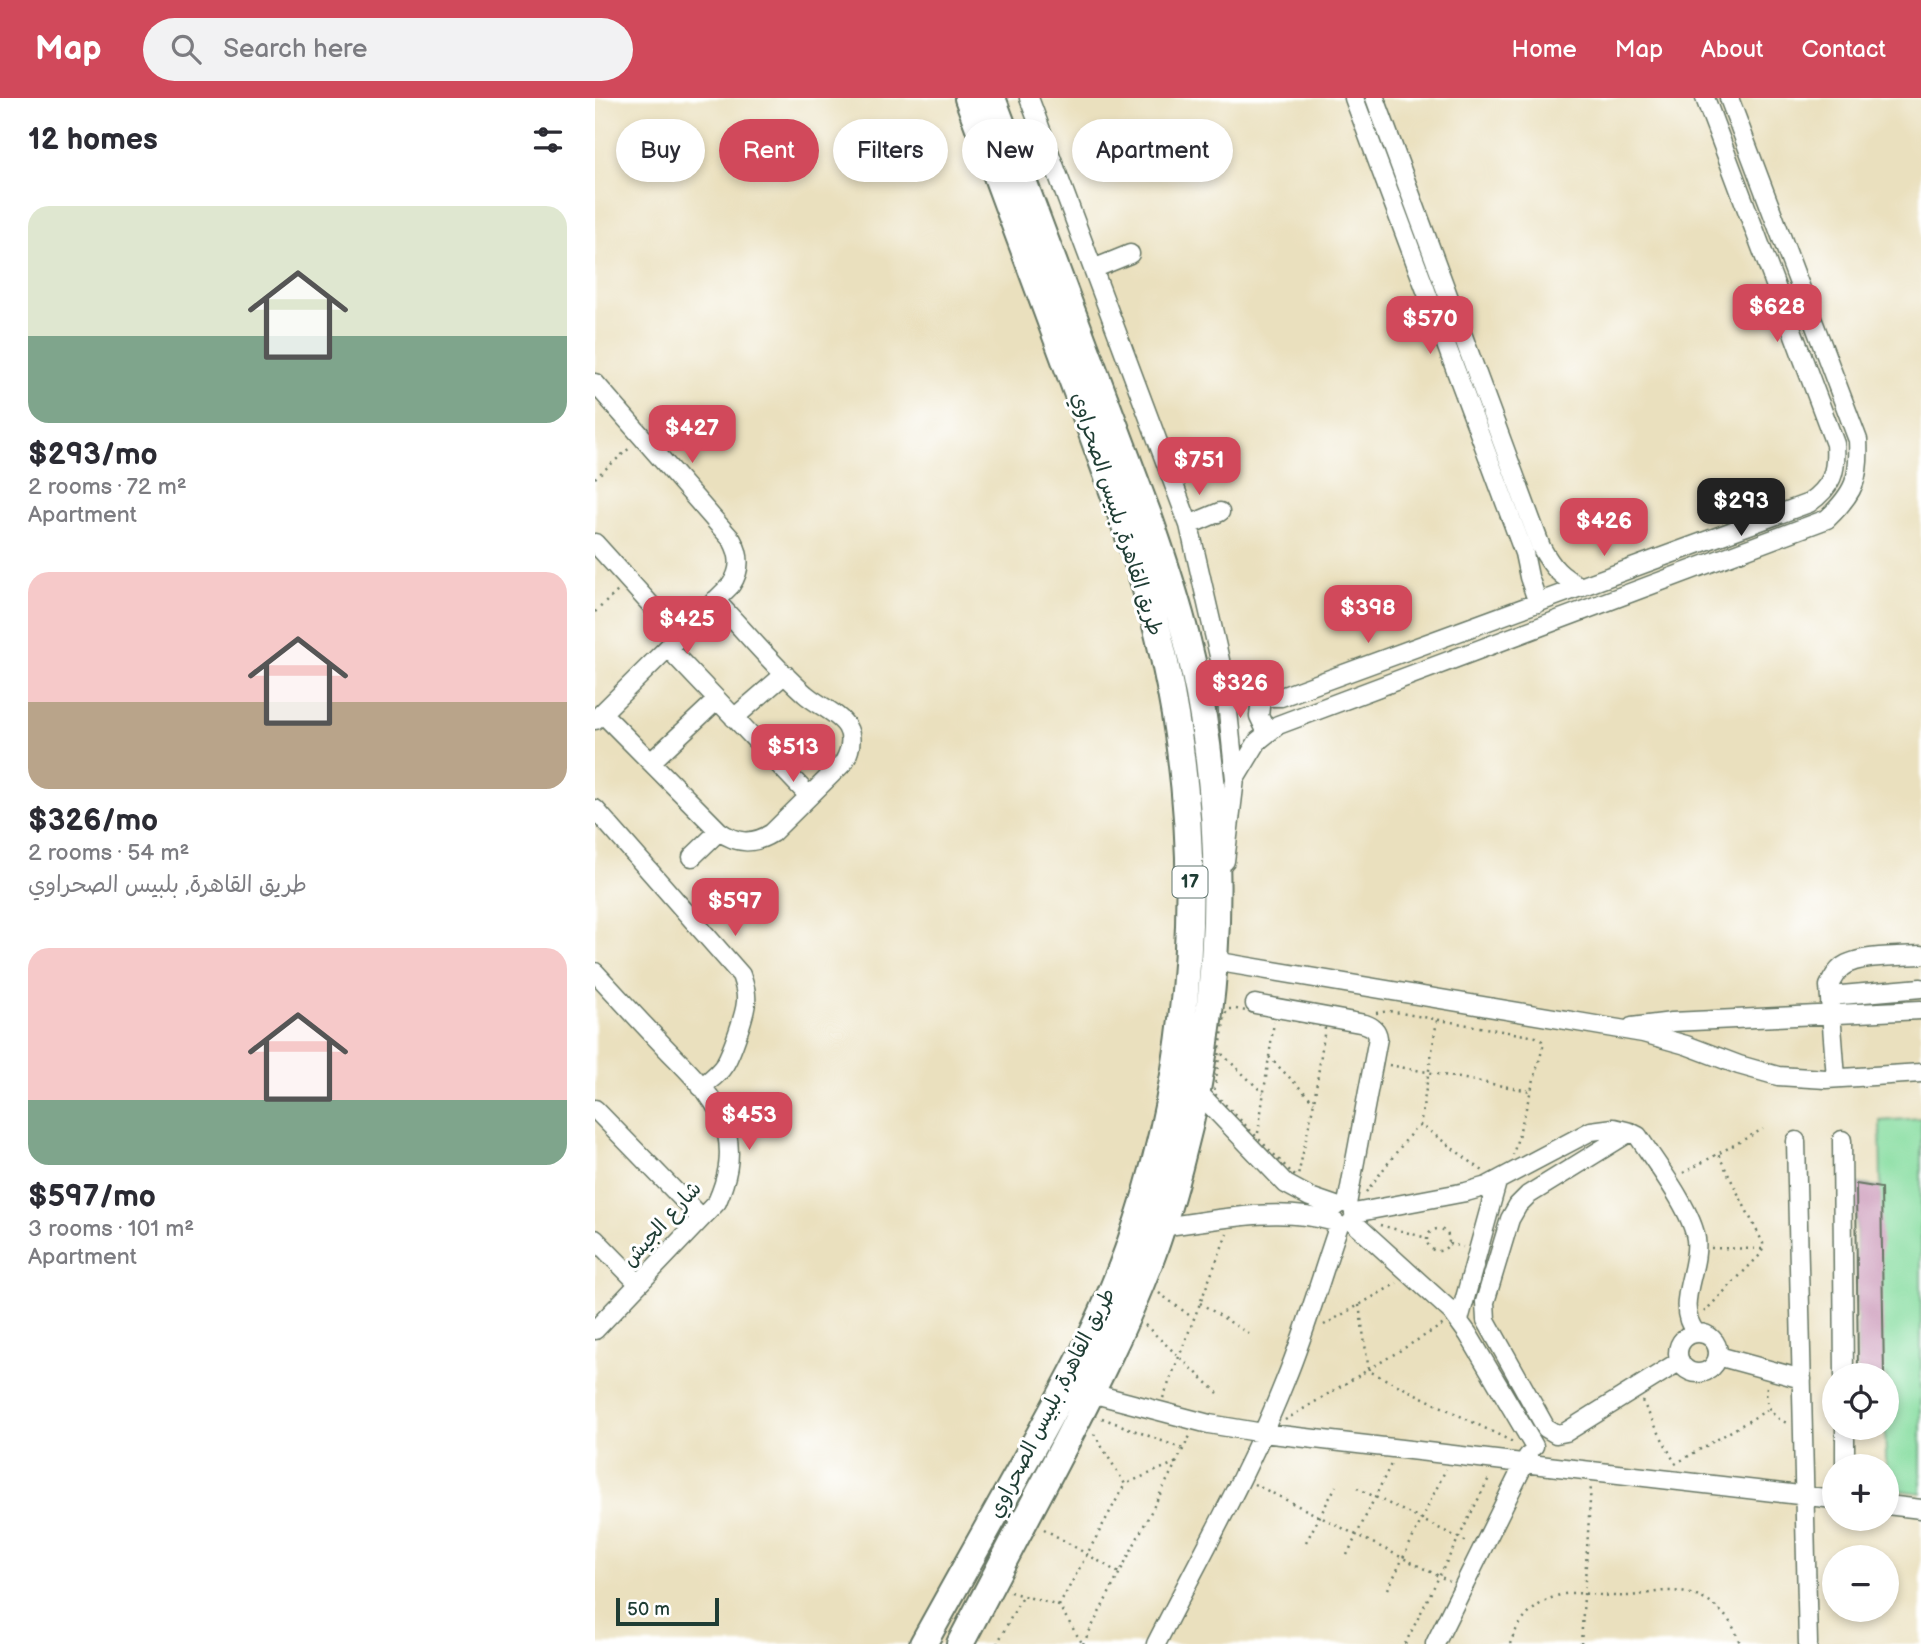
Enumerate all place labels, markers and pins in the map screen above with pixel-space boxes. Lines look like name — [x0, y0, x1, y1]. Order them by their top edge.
pin: $628 — [1736, 285, 1818, 344]
pin: $570 — [1389, 296, 1471, 356]
pin: $427 — [651, 406, 733, 465]
pin: $751 — [1158, 438, 1240, 497]
pin: $293 — [1700, 478, 1782, 538]
pin: $426 — [1563, 498, 1645, 558]
pin: $398 — [1327, 586, 1409, 645]
pin: $425 — [646, 596, 728, 656]
pin: $326 — [1199, 660, 1281, 720]
pin: $513 — [752, 724, 834, 784]
pin: $597 — [694, 878, 776, 938]
pin: $453 — [708, 1093, 790, 1152]

